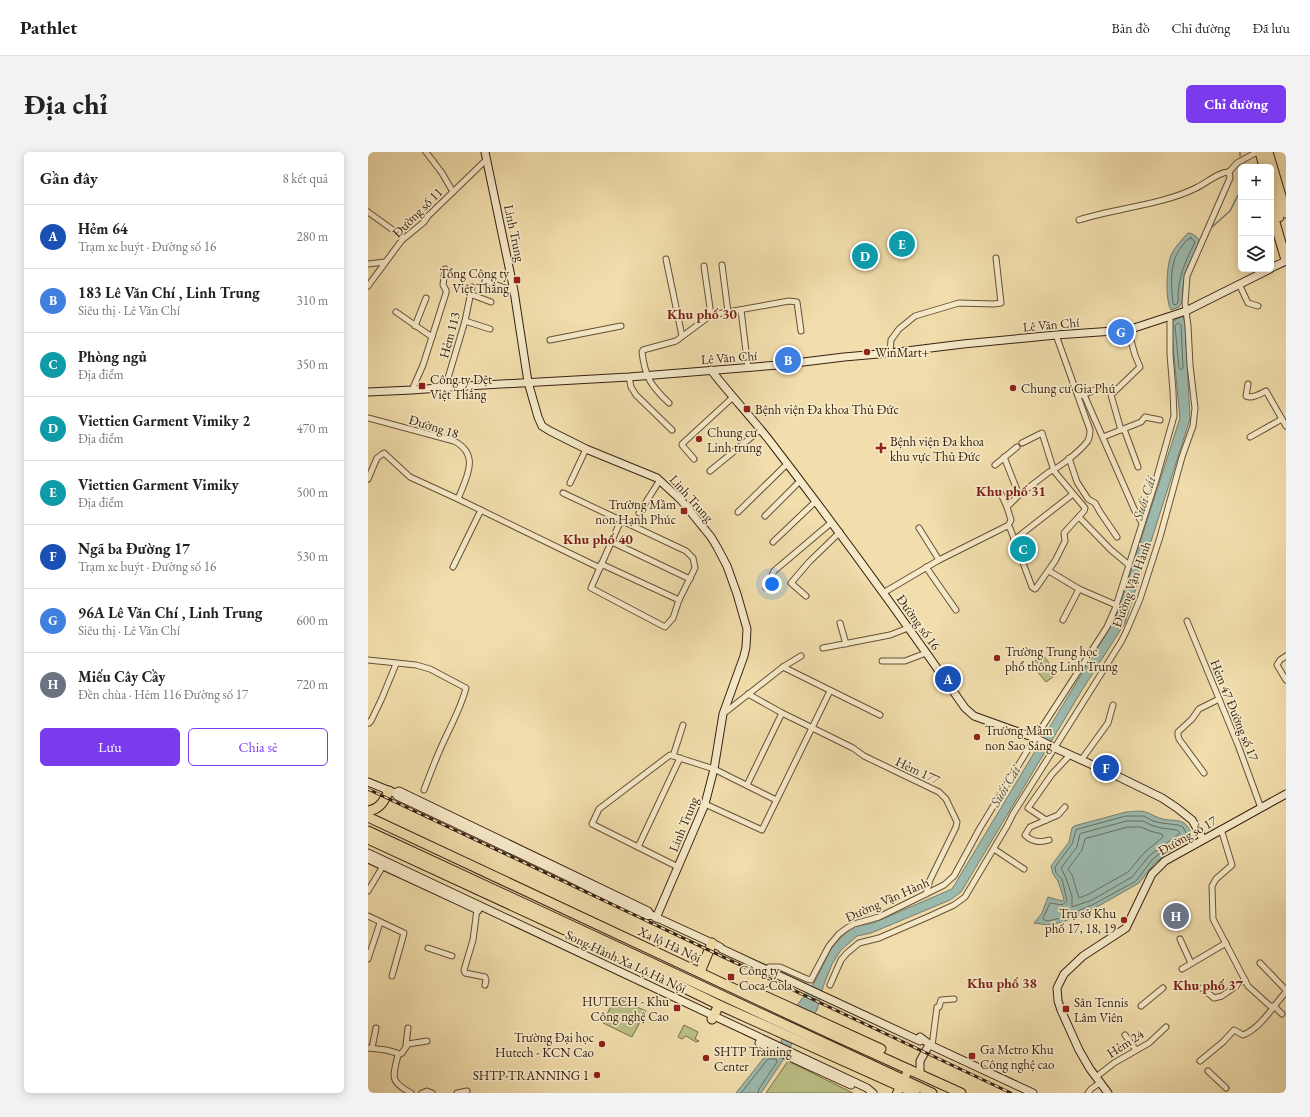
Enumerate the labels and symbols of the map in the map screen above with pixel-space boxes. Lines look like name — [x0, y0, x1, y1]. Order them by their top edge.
street label: Đường số 11 — [389, 184, 446, 241]
street label: Linh Trung — [500, 203, 529, 264]
pin: E — [889, 229, 915, 259]
pin: D — [852, 241, 878, 271]
place label: Tổng Công ty Việt Thắng — [440, 265, 509, 297]
marker: Tổng Công ty Việt Thắng — [512, 275, 522, 285]
district label: Khu phố 30 — [667, 305, 738, 323]
street label: Hẻm 113 — [435, 310, 464, 360]
street label: Lê Văn Chí — [1022, 313, 1081, 335]
pin: G — [1108, 317, 1134, 347]
place label: WinMart+ — [875, 344, 930, 361]
pin: B — [775, 345, 801, 375]
street label: Lê Văn Chí — [700, 347, 759, 368]
marker: WinMart+ — [862, 347, 872, 357]
place label: Công ty Dệt Việt Thắng — [430, 371, 492, 403]
place label: Chung cư Gia Phú — [1021, 380, 1115, 397]
marker: Công ty Dệt Việt Thắng — [417, 381, 427, 391]
marker: Chung cư Gia Phú — [1008, 383, 1018, 393]
place label: Bệnh viện Đa khoa Thủ Đức — [755, 401, 899, 418]
marker: Bệnh viện Đa khoa Thủ Đức — [742, 404, 752, 414]
street label: Đường 18 — [407, 411, 461, 442]
place label: Chung cư Linh trung — [707, 424, 762, 456]
place label: Bệnh viện Đa khoa khu vực Thủ Đức — [890, 433, 985, 465]
marker: Chung cư Linh trung — [694, 434, 704, 444]
marker: Bệnh viện Đa khoa khu vực Thủ Đức — [875, 442, 887, 454]
street label: Linh Trung — [666, 471, 718, 526]
water label: Suối Cái — [1128, 473, 1160, 523]
district label: Khu phố 31 — [976, 482, 1046, 500]
place label: Trường Mầm non Hạnh Phúc — [595, 496, 676, 528]
marker: Trường Mầm non Hạnh Phúc — [679, 506, 689, 516]
district label: Khu phố 40 — [563, 530, 634, 548]
pin: C — [1010, 534, 1036, 564]
street label: Đường Vận Hành — [1108, 539, 1155, 629]
your location — [762, 574, 782, 594]
street label: Đường số 16 — [893, 591, 944, 653]
place label: Trường Trung học phổ thông Linh Trung — [1005, 643, 1118, 675]
marker: Trường Trung học phổ thông Linh Trung — [992, 653, 1002, 663]
street label: Hẻm 47 Đường số 17 — [1206, 657, 1263, 764]
pin: A — [935, 664, 961, 694]
place label: Trường Mầm non Sao Sáng — [985, 722, 1053, 754]
marker: Trường Mầm non Sao Sáng — [972, 732, 982, 742]
street label: Hẻm 177 — [893, 753, 943, 788]
pin: F — [1093, 753, 1119, 783]
water label: Suối Cái — [985, 761, 1025, 811]
street label: Linh Trung — [665, 794, 702, 854]
street label: Đường số 17 — [1155, 812, 1220, 859]
street label: Đường Vận Hành — [843, 873, 932, 926]
pin: H — [1163, 901, 1189, 931]
place label: Trụ sở Khu phố 17, 18, 19 — [1045, 905, 1117, 937]
marker: Trụ sở Khu phố 17, 18, 19 — [1119, 915, 1129, 925]
street label: Xa lộ Hà Nội — [635, 922, 704, 966]
street label: Song Hành Xa Lộ Hà Nội — [563, 926, 689, 997]
place label: Công ty Coca-Cola — [739, 962, 793, 994]
marker: Công ty Coca-Cola — [726, 972, 736, 982]
district label: Khu phố 38 — [967, 974, 1037, 992]
district label: Khu phố 37 — [1173, 976, 1244, 994]
place label: HUTECH - Khu Công nghệ Cao — [582, 993, 669, 1025]
place label: Sân Tennis Lâm Viên — [1074, 994, 1128, 1026]
marker: HUTECH - Khu Công nghệ Cao — [672, 1003, 682, 1013]
marker: Sân Tennis Lâm Viên — [1061, 1004, 1071, 1014]
street label: Hẻm 24 — [1104, 1025, 1148, 1062]
place label: Trường Đại học Hutech - KCN Cao — [495, 1029, 594, 1061]
marker: Trường Đại học Hutech - KCN Cao — [597, 1039, 607, 1049]
place label: Ga Metro Khu Công nghệ cao — [980, 1041, 1054, 1073]
place label: SHTP Training Center — [714, 1043, 792, 1075]
marker: Ga Metro Khu Công nghệ cao — [967, 1051, 977, 1061]
marker: SHTP Training Center — [701, 1053, 711, 1063]
place label: SHTP-TRANNING 1 — [473, 1067, 589, 1084]
marker: SHTP-TRANNING 1 — [592, 1070, 602, 1080]

